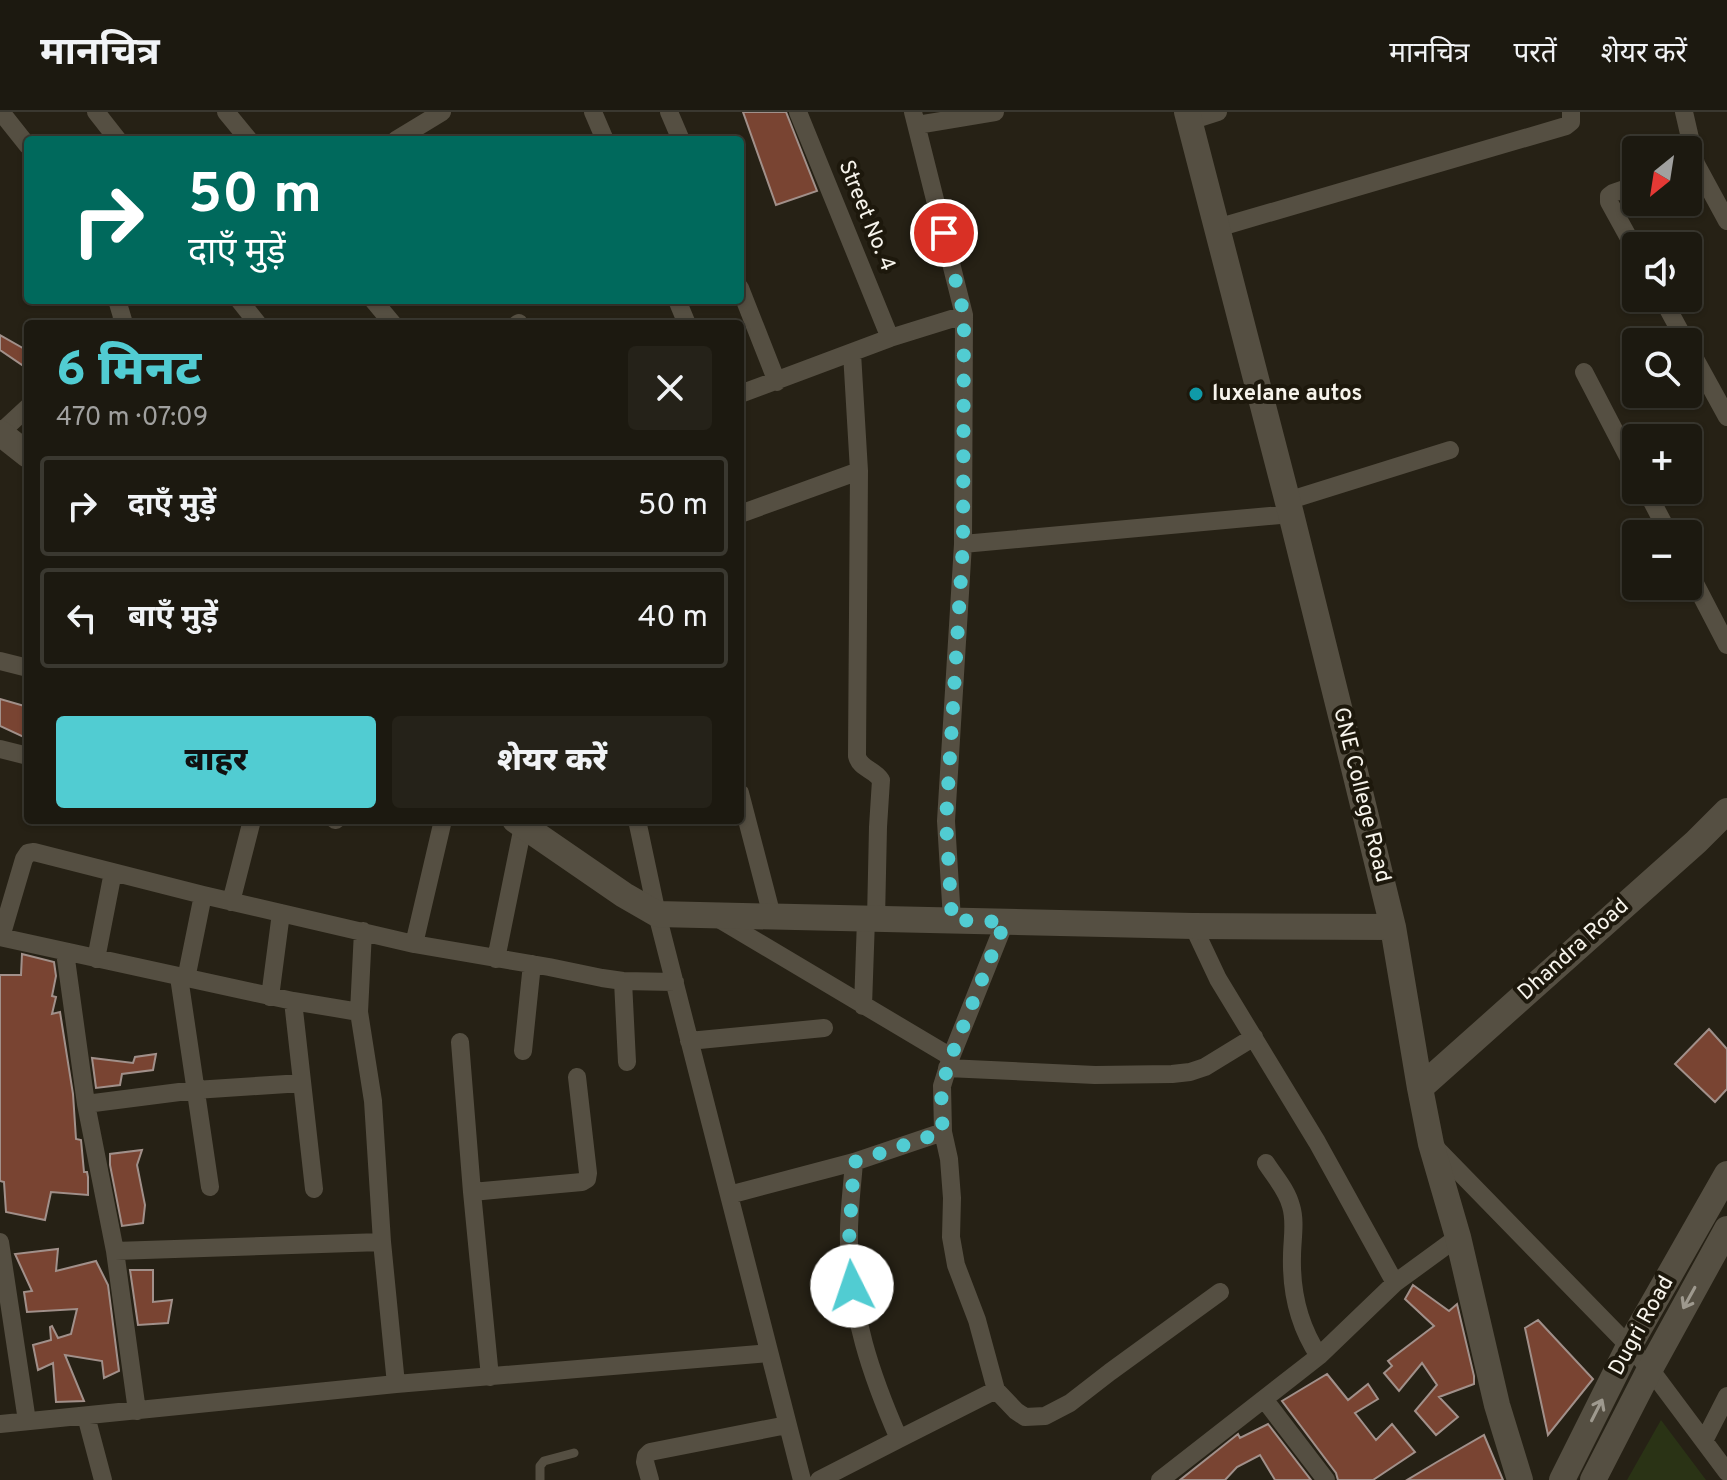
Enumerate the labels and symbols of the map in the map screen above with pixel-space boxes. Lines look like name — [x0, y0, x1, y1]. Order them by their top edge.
north arrow — [1622, 136, 1702, 216]
street label: Street No. 4 — [832, 157, 900, 275]
pin — [910, 199, 978, 267]
place label: luxelane autos — [1212, 381, 1362, 408]
marker: luxelane autos — [1187, 385, 1205, 403]
street label: GNE College Road — [1326, 705, 1396, 885]
street label: Dhandra Road — [1513, 893, 1635, 1007]
position arrow — [810, 1244, 894, 1328]
street label: Dugri Road — [1604, 1271, 1680, 1381]
one-way arrow — [1681, 1286, 1697, 1309]
one-way arrow — [1590, 1399, 1605, 1423]

